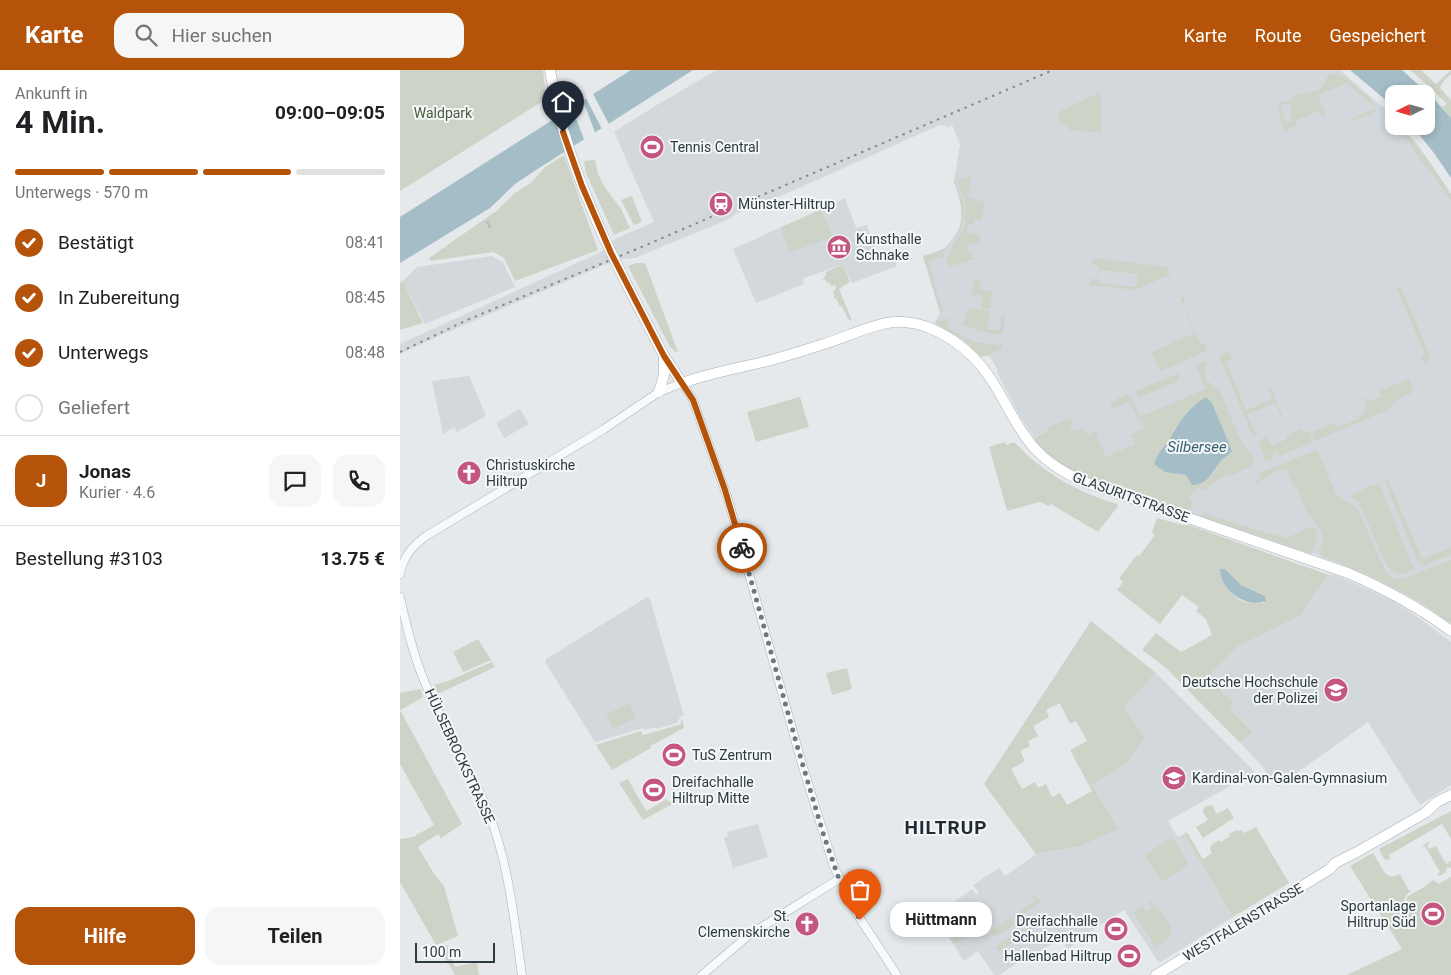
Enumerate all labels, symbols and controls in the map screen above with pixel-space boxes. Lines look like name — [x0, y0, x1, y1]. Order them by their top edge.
search box — [114, 13, 464, 58]
text: Karte — [25, 21, 84, 49]
icon: search — [132, 21, 160, 49]
text: Hier suchen — [172, 24, 272, 47]
text: Karte — [1184, 25, 1227, 46]
text: Route — [1255, 25, 1302, 46]
text: Gespeichert — [1330, 25, 1426, 46]
pin — [542, 81, 584, 132]
text: Ankunft in — [15, 84, 88, 103]
north arrow — [1385, 85, 1435, 135]
map controls — [1385, 85, 1435, 135]
icon: home — [549, 88, 577, 116]
text: 09:00–09:05 — [275, 101, 385, 124]
text: 4 Min. — [15, 103, 105, 141]
park label: Waldpark — [414, 105, 473, 121]
sports icon: Tennis Central — [639, 134, 665, 160]
place label: Tennis Central — [670, 139, 759, 155]
text: Unterwegs · 570 m — [15, 183, 148, 202]
station icon: Münster-Hiltrup — [708, 191, 734, 217]
place label: Münster-Hiltrup — [738, 196, 835, 212]
icon: check — [15, 229, 43, 257]
text: Bestätigt — [58, 231, 134, 254]
place label: Kunsthalle Schnake — [856, 231, 921, 263]
text: 08:41 — [345, 233, 385, 252]
museum icon: Kunsthalle Schnake — [826, 234, 852, 260]
icon: check — [15, 284, 43, 312]
text: In Zubereitung — [58, 286, 180, 309]
text: 08:45 — [345, 288, 385, 307]
icon: check — [15, 339, 43, 367]
text: Unterwegs — [58, 341, 149, 364]
text: 08:48 — [345, 343, 385, 362]
text: Geliefert — [58, 396, 130, 419]
water label: Silbersee — [1167, 438, 1227, 456]
button: chat — [269, 455, 321, 507]
button: phone — [333, 455, 385, 507]
place label: Christuskirche Hiltrup — [486, 457, 575, 489]
text: Jonas — [79, 460, 131, 483]
church icon: Christuskirche Hiltrup — [456, 460, 482, 486]
street label: GLASURITSTRASSE — [1070, 468, 1192, 526]
text: J — [36, 469, 46, 492]
text: Kurier · 4.6 — [79, 483, 155, 502]
courier — [717, 523, 767, 573]
icon: bike — [728, 534, 756, 562]
text: Bestellung #3103 — [15, 547, 163, 570]
text: 13.75 € — [320, 547, 385, 570]
place label: Deutsche Hochschule der Polizei — [1182, 674, 1318, 706]
school or university icon: Deutsche Hochschule der Polizei — [1323, 677, 1349, 703]
street label: HÜLSEBROCKSTRASSE — [422, 686, 498, 826]
sports icon: TuS Zentrum — [661, 742, 687, 768]
place label: TuS Zentrum — [692, 747, 772, 763]
school or university icon: Kardinal-von-Galen-Gymnasium — [1161, 765, 1187, 791]
place label: Kardinal-von-Galen-Gymnasium — [1192, 770, 1387, 786]
place label: Dreifachhalle Hiltrup Mitte — [672, 774, 754, 806]
sports icon: Dreifachhalle Hiltrup Mitte — [641, 777, 667, 803]
district label: HILTRUP — [905, 816, 987, 839]
pin — [839, 869, 881, 920]
icon: bag — [846, 876, 874, 904]
street label: WESTFALENSTRASSE — [1180, 880, 1306, 964]
place label: Sportanlage Hiltrup Süd — [1341, 898, 1416, 930]
sports icon: Sportanlage Hiltrup Süd — [1420, 901, 1446, 927]
callout: Hüttmann — [890, 902, 992, 938]
button: Hilfe — [15, 907, 195, 965]
button: Teilen — [205, 907, 385, 965]
place label: St. Clemenskirche — [698, 908, 790, 940]
text: Hüttmann — [905, 910, 977, 929]
church icon: St. Clemenskirche — [794, 911, 820, 937]
place label: Dreifachhalle Schulzentrum — [1012, 913, 1098, 945]
sports icon: Dreifachhalle Schulzentrum — [1103, 916, 1129, 942]
scale bar — [415, 940, 495, 963]
sports icon: Hallenbad Hiltrup — [1116, 943, 1142, 969]
text: 100 m — [422, 944, 461, 960]
place label: Hallenbad Hiltrup — [1004, 948, 1112, 964]

